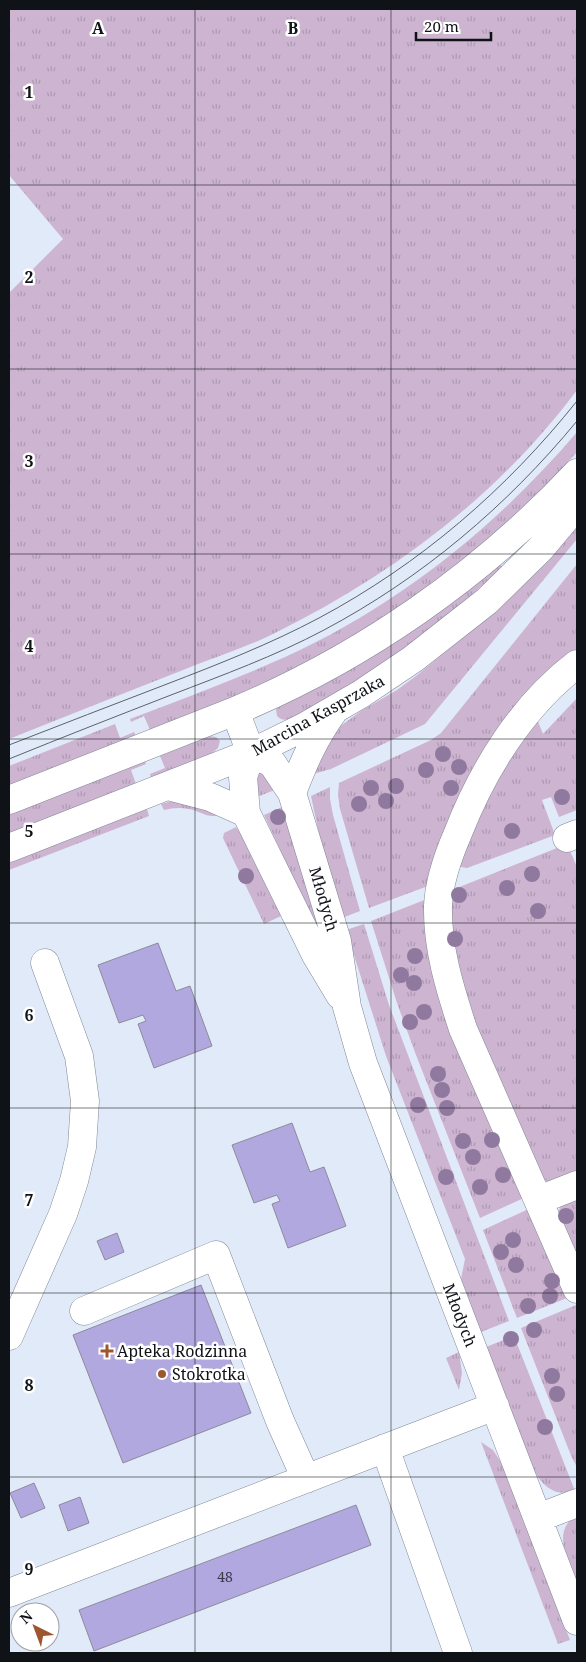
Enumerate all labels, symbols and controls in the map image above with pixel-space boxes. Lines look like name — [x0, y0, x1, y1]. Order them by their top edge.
scale bar — [416, 10, 491, 42]
text: 20 m — [424, 16, 459, 36]
text: A — [92, 17, 105, 39]
text: B — [288, 17, 299, 39]
text: 1 — [24, 81, 34, 103]
text: 2 — [24, 266, 34, 288]
text: 3 — [24, 450, 34, 472]
text: 4 — [24, 635, 34, 657]
street label: Marcina Kasprzaka — [248, 669, 388, 761]
text: 5 — [24, 820, 34, 842]
street label: Młodych — [304, 864, 344, 934]
text: 6 — [24, 1004, 34, 1026]
text: 7 — [24, 1189, 34, 1211]
street label: Młodych — [438, 1280, 482, 1350]
place label: Apteka Rodzinna — [117, 1340, 247, 1362]
marker: Apteka Rodzinna — [101, 1345, 113, 1357]
place label: Stokrotka — [172, 1363, 246, 1385]
marker: Stokrotka — [156, 1368, 168, 1380]
text: 8 — [24, 1374, 34, 1396]
text: 9 — [24, 1558, 34, 1580]
house number: 48 — [217, 1567, 233, 1586]
north arrow — [10, 1602, 60, 1652]
text: N — [16, 1606, 36, 1628]

